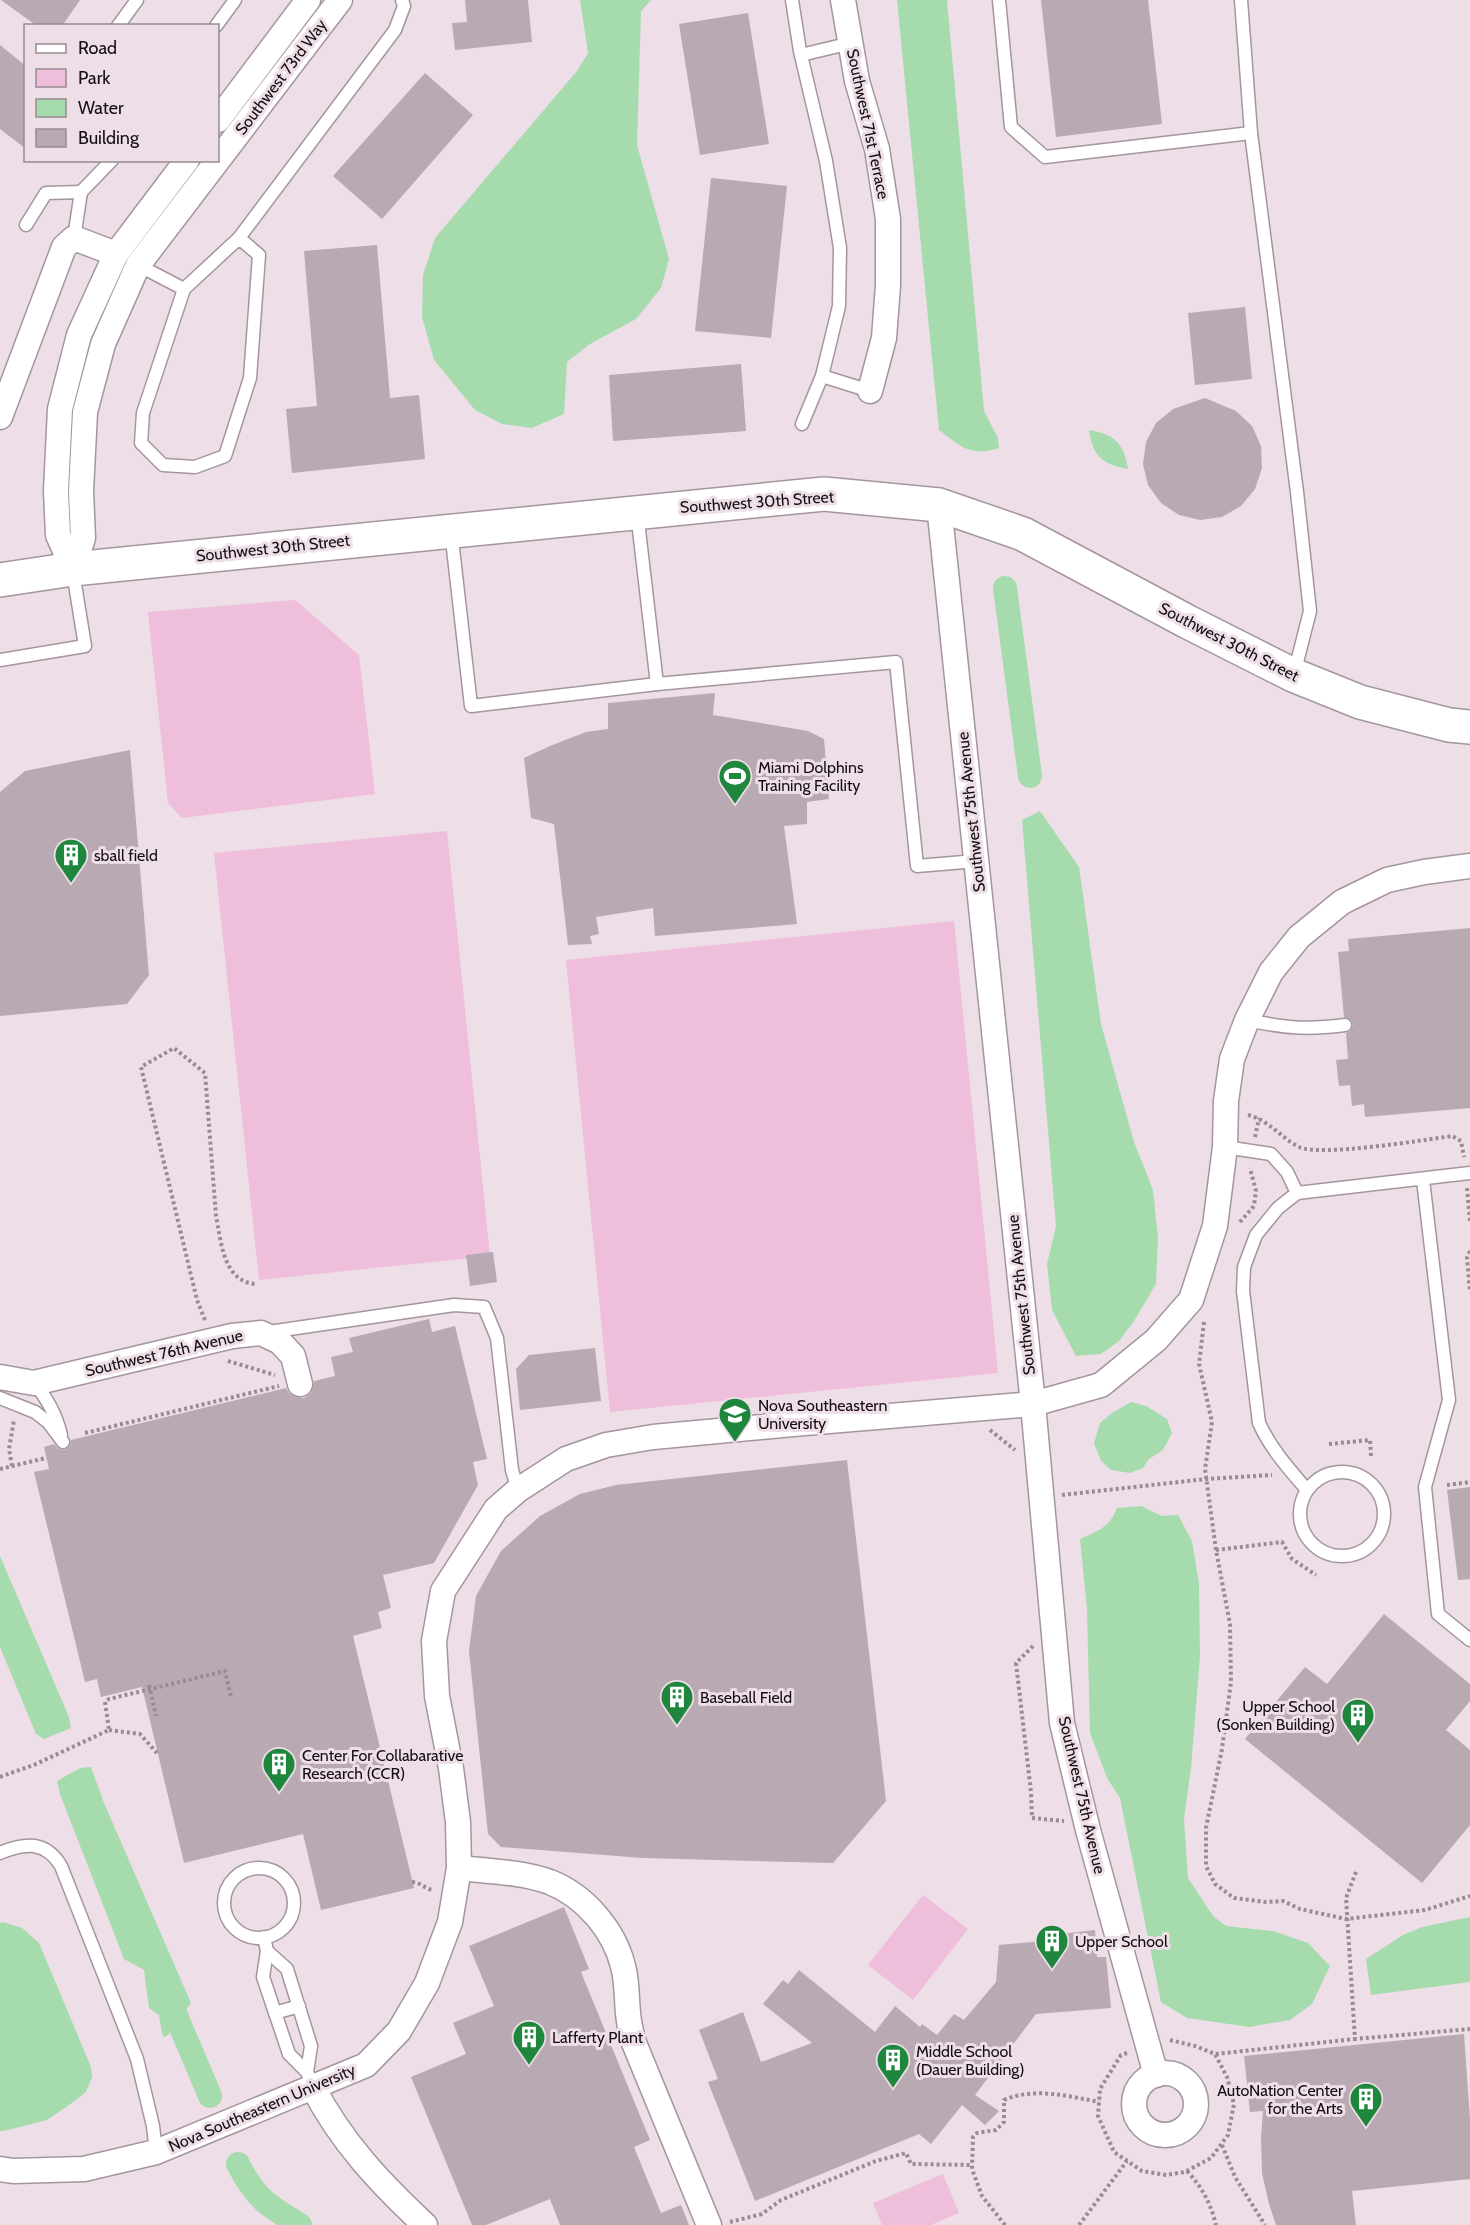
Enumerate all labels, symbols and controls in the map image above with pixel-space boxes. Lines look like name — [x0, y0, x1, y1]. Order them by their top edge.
street label: Southwest 73rd Way — [231, 15, 331, 139]
legend — [24, 24, 219, 162]
text: Road — [78, 37, 117, 59]
street label: Southwest 71st Terrace — [843, 47, 893, 201]
text: Park — [78, 67, 111, 89]
text: Water — [78, 97, 124, 119]
text: Building — [78, 127, 140, 149]
street label: Southwest 30th Street — [679, 487, 835, 517]
street label: Southwest 30th Street — [195, 530, 351, 566]
street label: Southwest 30th Street — [1156, 598, 1303, 686]
street label: Southwest 75th Avenue — [953, 731, 989, 893]
sports icon: Miami Dolphins Training Facility — [717, 758, 753, 805]
place label: Miami Dolphins Training Facility — [758, 758, 864, 795]
building icon: sball field — [53, 837, 89, 884]
place label: sball field — [94, 846, 158, 865]
street label: Southwest 75th Avenue — [1003, 1214, 1039, 1376]
street label: Southwest 76th Avenue — [83, 1326, 245, 1380]
school or university icon: Nova Southeastern University — [717, 1396, 753, 1443]
place label: Nova Southeastern University — [758, 1396, 887, 1433]
building icon: Baseball Field — [659, 1679, 695, 1726]
place label: Baseball Field — [700, 1688, 792, 1707]
place label: Upper School (Sonken Building) — [1216, 1697, 1335, 1734]
building icon: Upper School (Sonken Building) — [1340, 1697, 1376, 1744]
street label: Southwest 75th Avenue — [1055, 1714, 1109, 1876]
building icon: Center For Collabarative Research (CCR) — [261, 1746, 297, 1793]
place label: Center For Collabarative Research (CCR) — [302, 1746, 463, 1783]
building icon: Upper School — [1034, 1923, 1070, 1970]
place label: Upper School — [1075, 1932, 1168, 1951]
building icon: Lafferty Plant — [511, 2019, 547, 2066]
place label: Lafferty Plant — [552, 2028, 644, 2047]
building icon: Middle School (Dauer Building) — [875, 2042, 911, 2089]
place label: Middle School (Dauer Building) — [916, 2042, 1024, 2079]
street label: Nova Southeastern University — [166, 2060, 358, 2156]
place label: AutoNation Center for the Arts — [1217, 2081, 1344, 2118]
building icon: AutoNation Center for the Arts — [1348, 2081, 1384, 2128]

